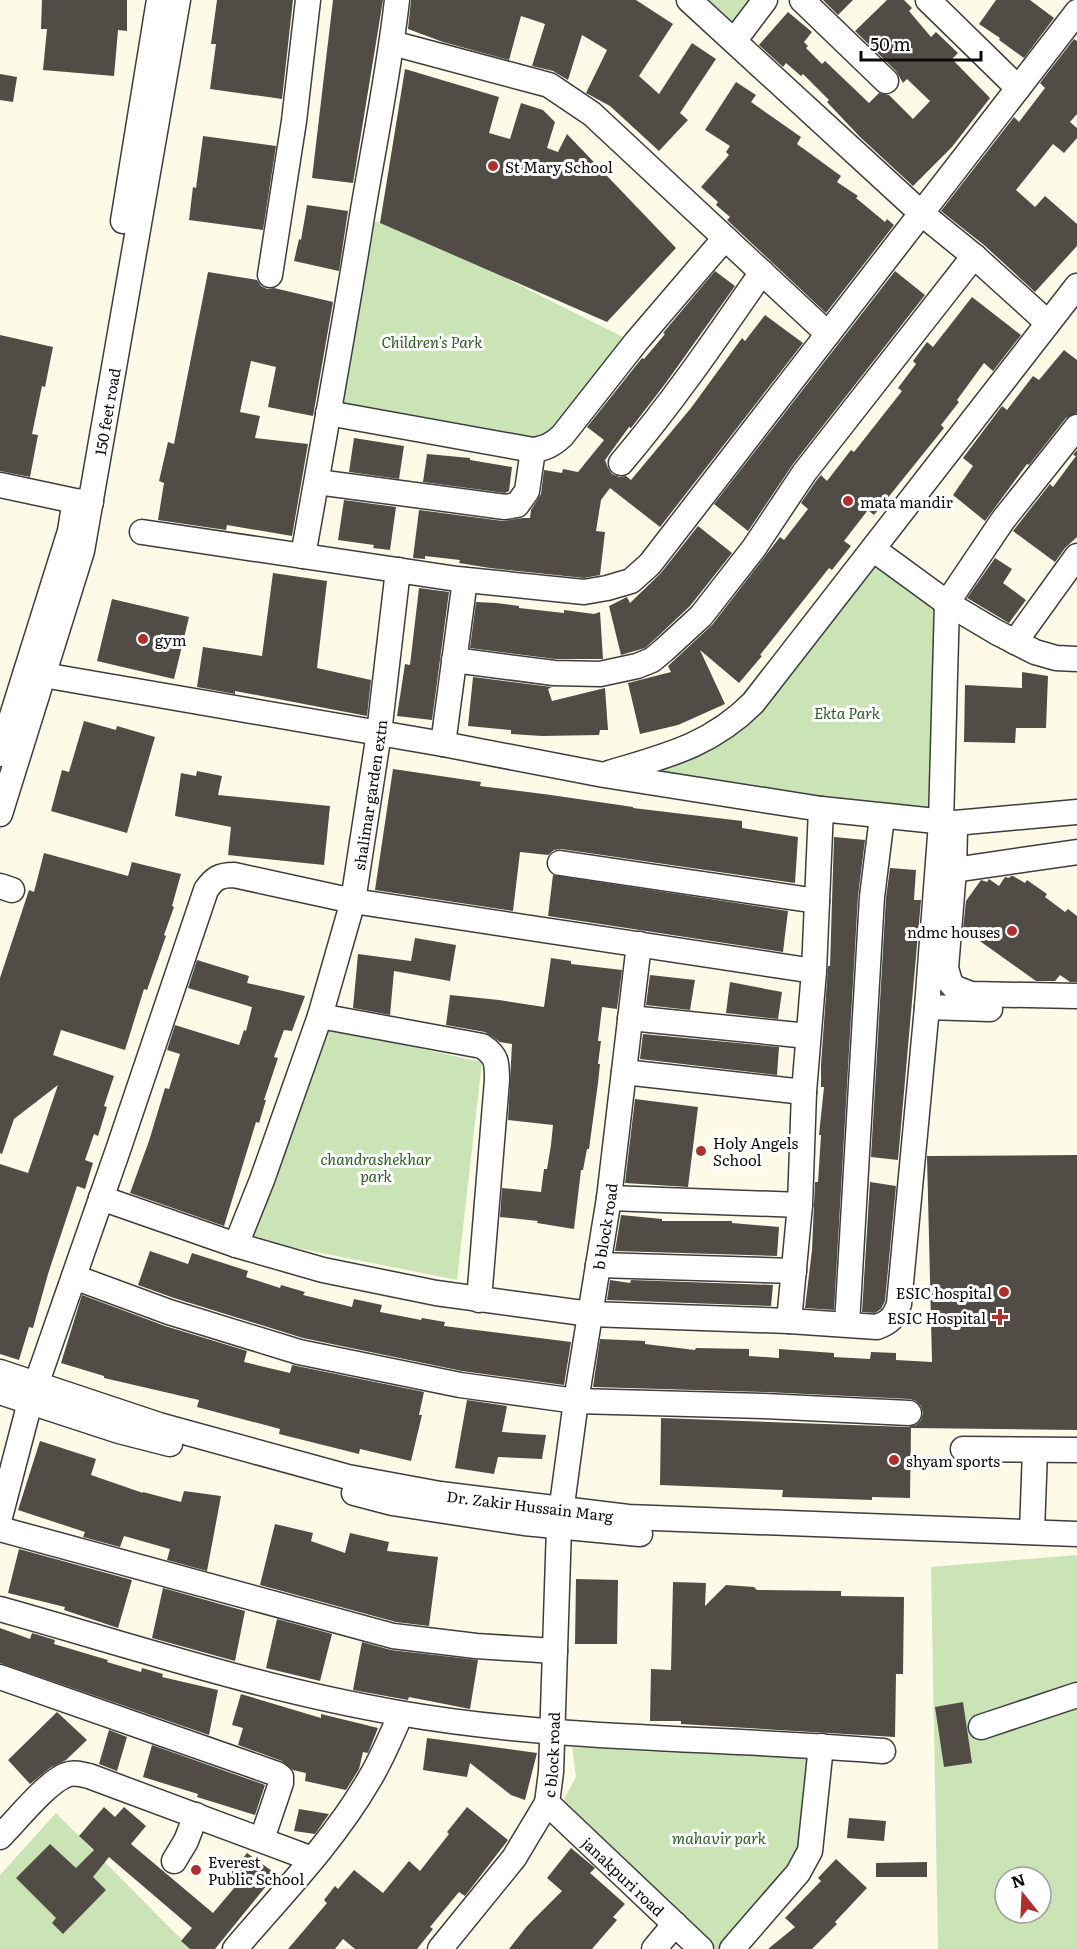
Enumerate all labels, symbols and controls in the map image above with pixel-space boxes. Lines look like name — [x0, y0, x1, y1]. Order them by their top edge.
scale bar — [861, 24, 981, 62]
text: 50 m — [870, 30, 911, 57]
place label: St Mary School — [505, 155, 613, 178]
marker: St Mary School — [486, 159, 500, 173]
park label: Children's Park — [382, 330, 483, 353]
street label: 150 feet road — [87, 366, 125, 457]
place label: mata mandir — [860, 490, 953, 513]
marker: mata mandir — [841, 494, 855, 508]
place label: gym — [155, 628, 187, 651]
marker: gym — [136, 632, 150, 646]
park label: Ekta Park — [814, 701, 881, 724]
street label: shalimar garden extn — [346, 718, 392, 872]
place label: ndmc houses — [907, 920, 1000, 943]
marker: ndmc houses — [1005, 924, 1019, 938]
place label: Holy Angels School — [713, 1131, 798, 1171]
marker: Holy Angels School — [694, 1144, 708, 1158]
park label: chandrashekhar park — [321, 1147, 432, 1187]
street label: b block road — [586, 1182, 622, 1271]
place label: ESIC hospital — [896, 1281, 992, 1304]
marker: ESIC hospital — [997, 1285, 1011, 1299]
place label: ESIC Hospital — [887, 1306, 986, 1329]
marker: ESIC Hospital — [991, 1308, 1009, 1326]
place label: shyam sports — [906, 1449, 1000, 1472]
marker: shyam sports — [887, 1453, 901, 1467]
street label: Dr. Zakir Hussain Marg — [446, 1483, 615, 1527]
street label: c block road — [536, 1712, 564, 1799]
park label: mahavir park — [672, 1826, 767, 1849]
street label: janakpuri road — [577, 1831, 670, 1921]
place label: Everest Public School — [208, 1850, 304, 1890]
marker: Everest Public School — [189, 1863, 203, 1877]
north arrow — [993, 1865, 1053, 1925]
text: N — [1008, 1866, 1028, 1893]

